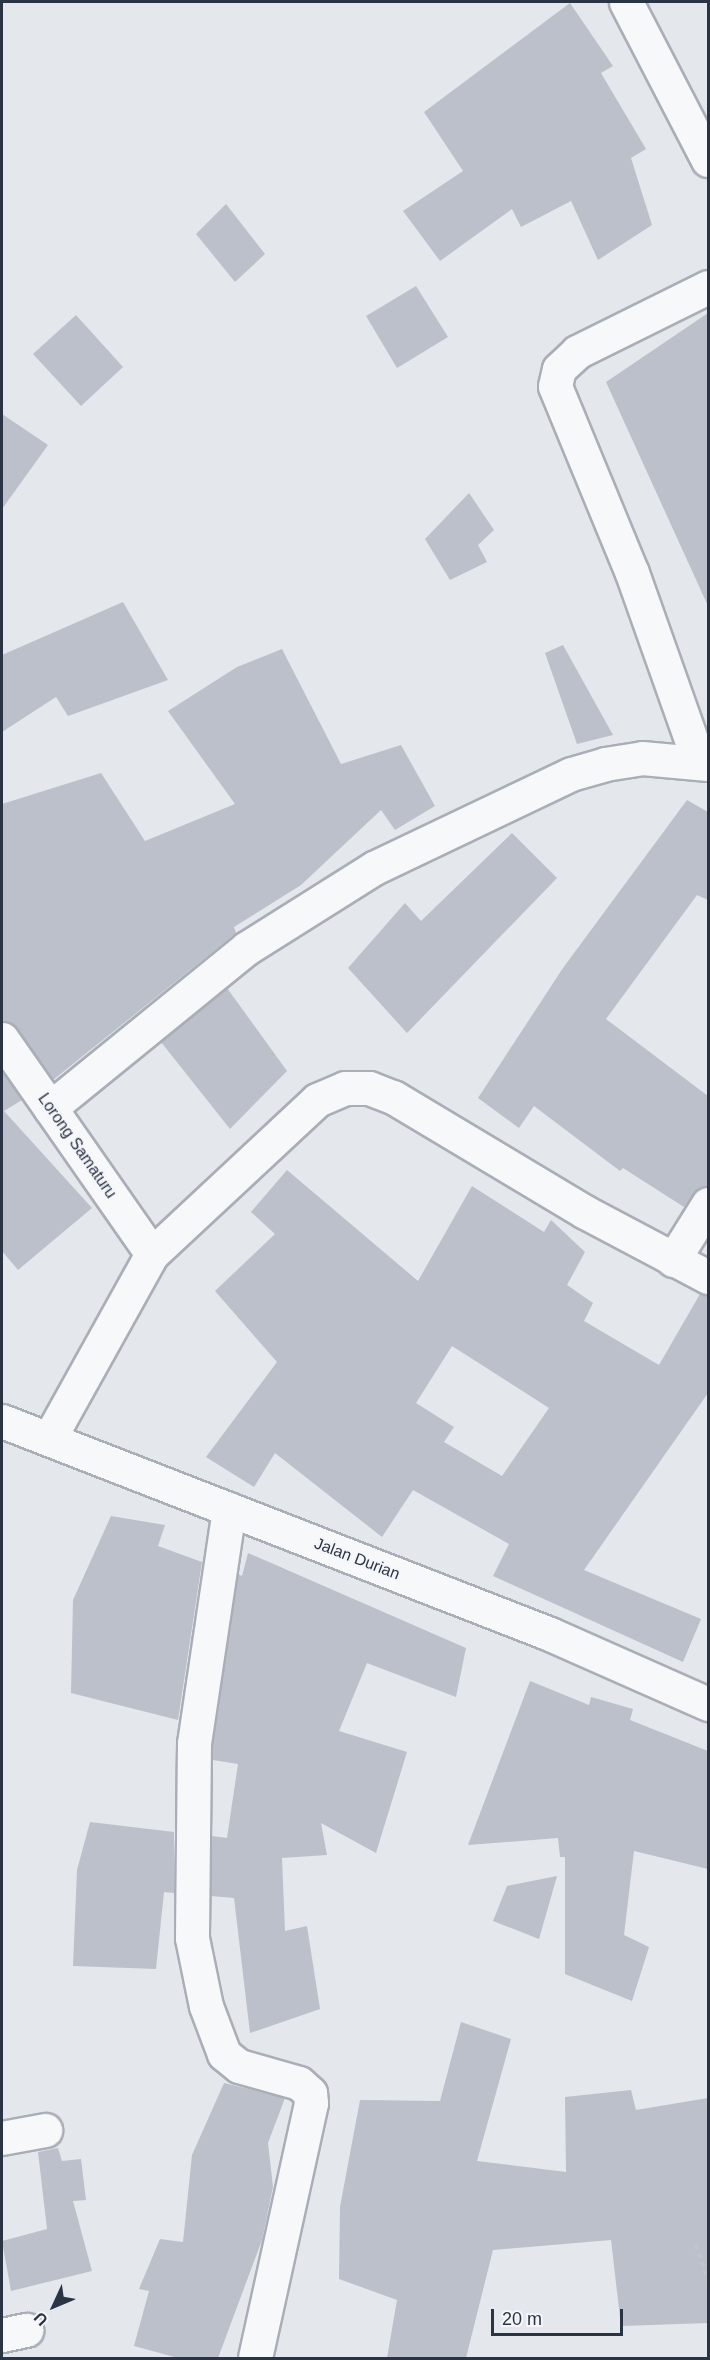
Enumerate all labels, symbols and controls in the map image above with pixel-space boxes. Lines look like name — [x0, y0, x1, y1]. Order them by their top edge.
street label: Lorong Samaturu — [34, 1090, 120, 1202]
street label: Jalan Durian — [312, 1534, 402, 1584]
north arrow — [24, 2276, 84, 2336]
scale bar — [494, 2297, 626, 2335]
text: U — [31, 2309, 51, 2329]
text: 20 m — [502, 2309, 542, 2329]

